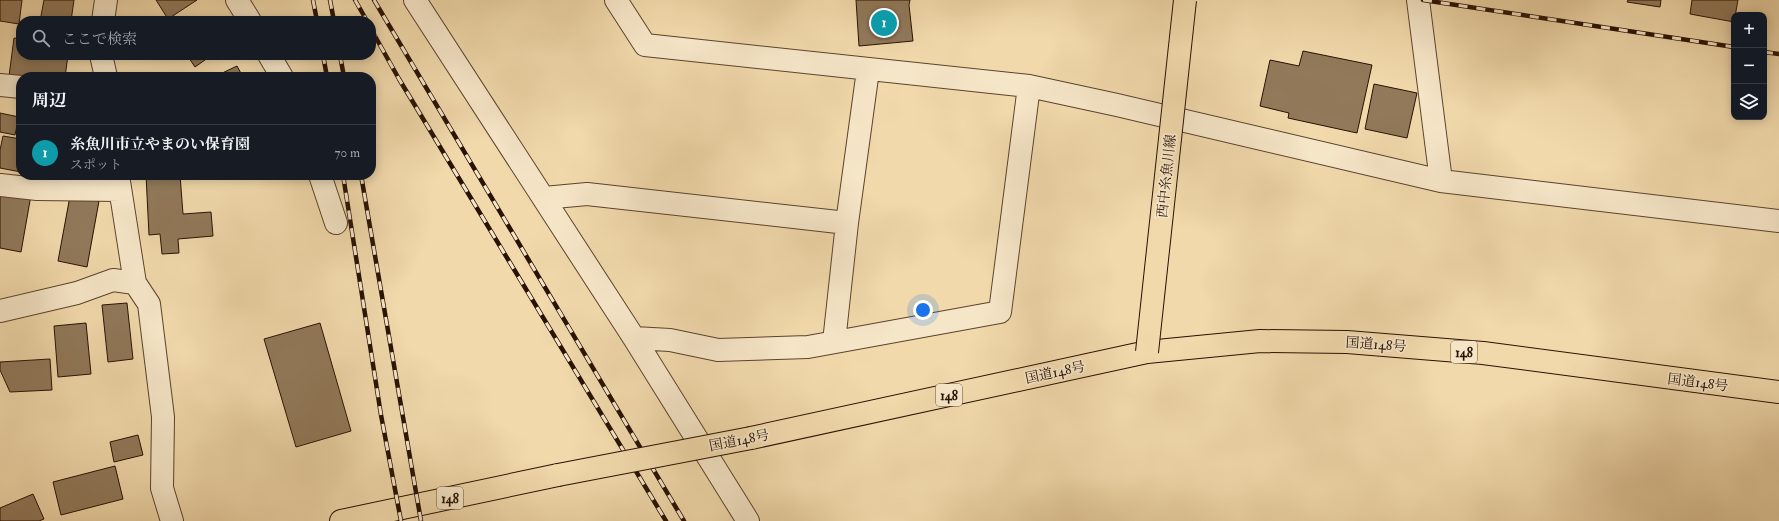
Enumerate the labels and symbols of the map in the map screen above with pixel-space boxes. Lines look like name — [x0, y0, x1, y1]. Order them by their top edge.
pin: 1 — [871, 8, 897, 38]
street label: 西中糸魚川線 — [1154, 133, 1179, 219]
your location — [913, 300, 933, 320]
street label: 国道148号 — [1345, 334, 1407, 355]
road number: 148 — [1451, 341, 1477, 363]
street label: 国道148号 — [1023, 358, 1087, 387]
street label: 国道148号 — [1667, 370, 1729, 395]
road number: 148 — [936, 384, 962, 406]
street label: 国道148号 — [707, 426, 771, 455]
road number: 148 — [437, 487, 463, 509]

